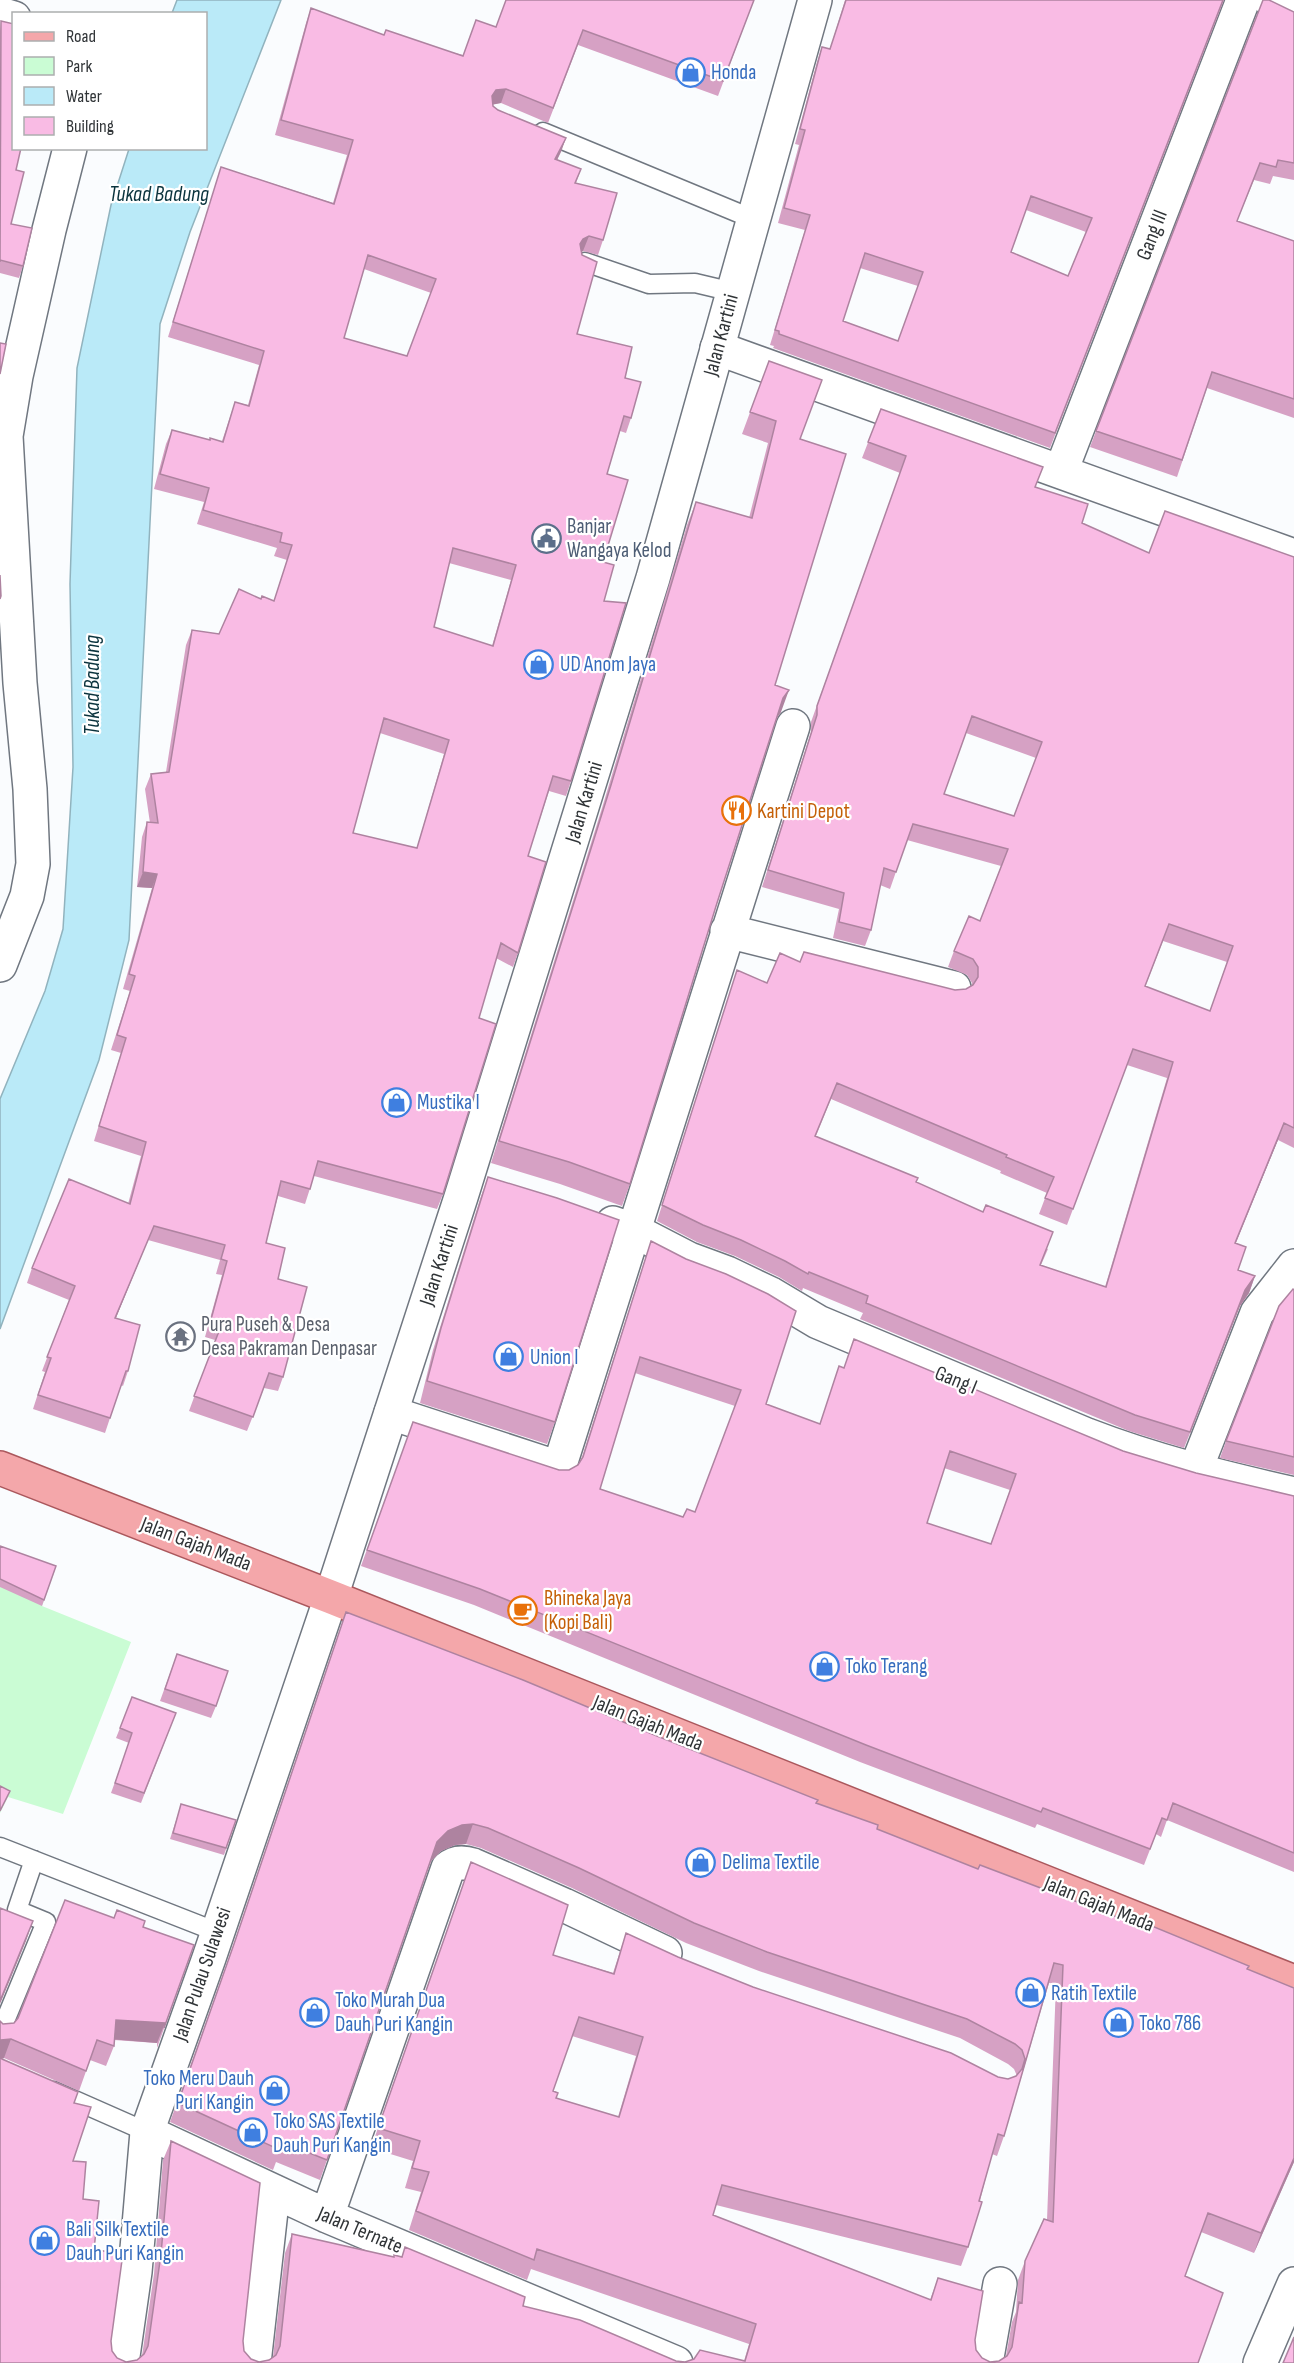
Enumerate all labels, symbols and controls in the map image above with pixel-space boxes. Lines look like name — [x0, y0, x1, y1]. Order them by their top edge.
legend — [12, 12, 207, 150]
text: Road — [66, 26, 96, 47]
text: Park — [66, 56, 92, 77]
shop icon: Honda — [674, 56, 706, 88]
place label: Honda — [711, 60, 756, 85]
text: Water — [66, 86, 102, 107]
text: Building — [66, 116, 114, 137]
water label: Tukad Badung — [109, 181, 209, 208]
street label: Gang III — [1131, 206, 1173, 264]
street label: Jalan Kartini — [698, 291, 744, 380]
place label: Banjar Wangaya Kelod — [567, 514, 671, 563]
public building icon: Banjar Wangaya Kelod — [530, 522, 562, 554]
water label: Tukad Badung — [79, 635, 106, 735]
shop icon: UD Anom Jaya — [523, 648, 555, 680]
place label: UD Anom Jaya — [560, 652, 656, 677]
street label: Jalan Kartini — [560, 758, 608, 847]
restaurant icon: Kartini Depot — [720, 795, 752, 827]
place label: Kartini Depot — [757, 799, 850, 824]
shop icon: Mustika I — [380, 1086, 412, 1118]
place label: Mustika I — [417, 1090, 480, 1115]
street label: Jalan Kartini — [414, 1221, 464, 1310]
place label: Pura Puseh & Desa Desa Pakraman Denpasar — [201, 1312, 377, 1361]
temple icon: Pura Puseh & Desa Desa Pakraman Denpasar — [164, 1320, 196, 1352]
shop icon: Union I — [493, 1341, 525, 1373]
place label: Union I — [530, 1345, 579, 1370]
street label: Gang I — [931, 1360, 981, 1400]
street label: Jalan Gajah Mada — [136, 1511, 255, 1577]
place label: Bhineka Jaya (Kopi Bali) — [544, 1586, 631, 1635]
cafe icon: Bhineka Jaya (Kopi Bali) — [507, 1594, 539, 1626]
shop icon: Toko Terang — [808, 1650, 840, 1682]
place label: Toko Terang — [845, 1654, 927, 1679]
street label: Jalan Gajah Mada — [588, 1689, 707, 1756]
shop icon: Delima Textile — [685, 1846, 717, 1878]
place label: Delima Textile — [722, 1850, 820, 1875]
street label: Jalan Gajah Mada — [1039, 1870, 1158, 1937]
street label: Jalan Pulau Sulawesi — [167, 1904, 237, 2045]
shop icon: Ratih Textile — [1014, 1977, 1046, 2009]
place label: Ratih Textile — [1051, 1981, 1137, 2006]
place label: Toko Murah Dua Dauh Puri Kangin — [335, 1988, 453, 2037]
shop icon: Toko Murah Dua Dauh Puri Kangin — [298, 1996, 330, 2028]
shop icon: Toko 786 — [1102, 2007, 1134, 2039]
place label: Toko 786 — [1139, 2011, 1201, 2036]
place label: Toko Meru Dauh Puri Kangin — [143, 2066, 254, 2115]
shop icon: Toko Meru Dauh Puri Kangin — [259, 2074, 291, 2106]
place label: Toko SAS Textile Dauh Puri Kangin — [273, 2109, 391, 2158]
shop icon: Toko SAS Textile Dauh Puri Kangin — [236, 2117, 268, 2149]
street label: Jalan Ternate — [313, 2201, 406, 2259]
place label: Bali Silk Textile Dauh Puri Kangin — [66, 2217, 184, 2266]
shop icon: Bali Silk Textile Dauh Puri Kangin — [29, 2225, 61, 2257]

